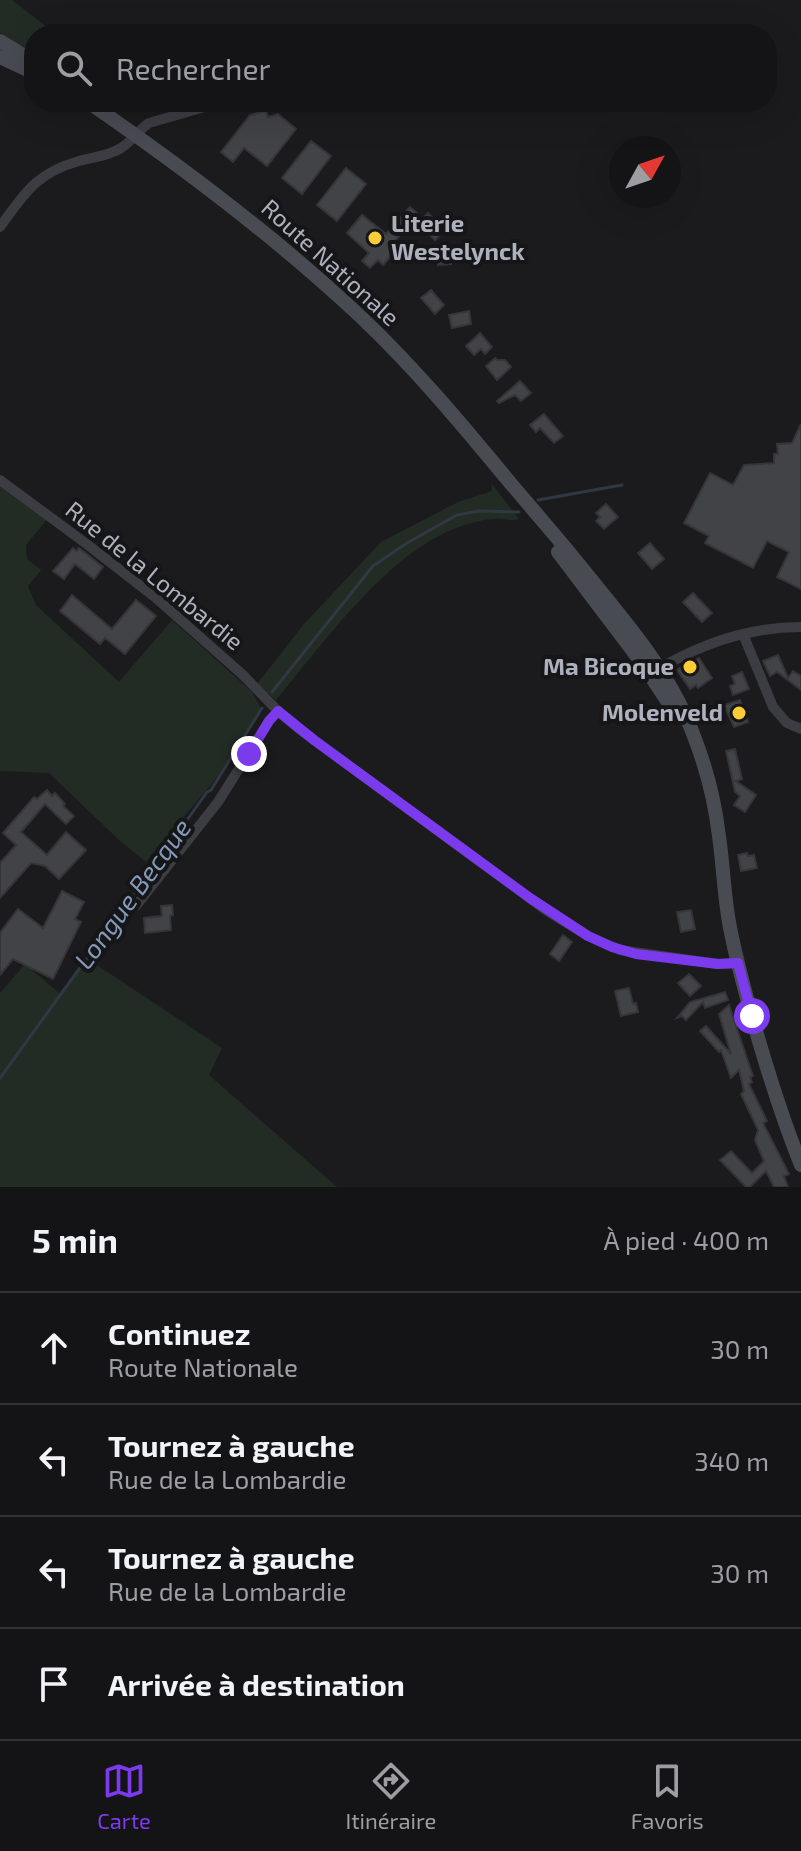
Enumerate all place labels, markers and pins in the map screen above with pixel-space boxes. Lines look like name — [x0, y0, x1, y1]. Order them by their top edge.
place label: Literie Westelynck — [391, 208, 525, 265]
marker: Literie Westelynck — [366, 229, 384, 247]
place label: Ma Bicoque — [543, 651, 674, 680]
marker: Ma Bicoque — [681, 658, 699, 676]
place label: Molenveld — [602, 697, 723, 726]
marker: Molenveld — [730, 704, 748, 722]

